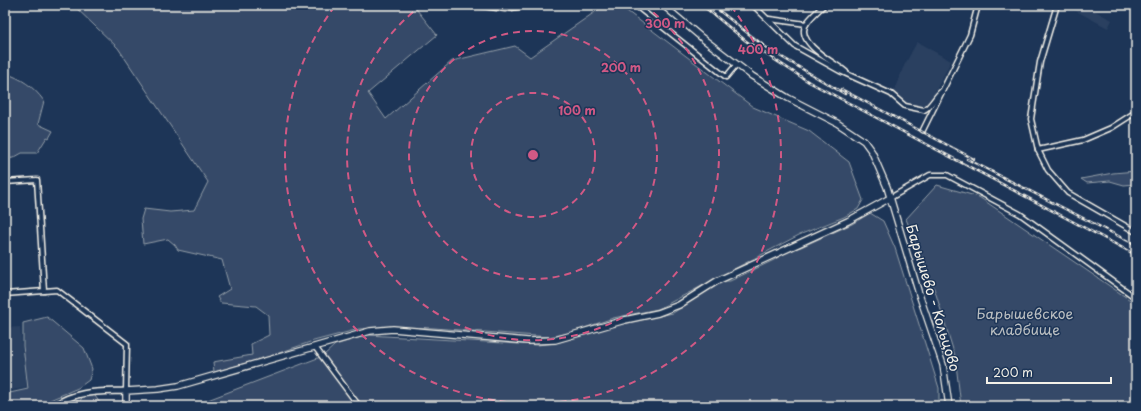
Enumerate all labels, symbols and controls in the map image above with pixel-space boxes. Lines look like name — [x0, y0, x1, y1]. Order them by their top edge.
text: 300 m — [645, 14, 685, 32]
text: 400 m — [738, 40, 778, 58]
text: 200 m — [601, 58, 641, 76]
text: 100 m — [558, 101, 596, 119]
centre of rings — [526, 148, 540, 162]
street label: Барышево - Кольцово — [901, 222, 966, 374]
park label: Барышевское кладбище — [977, 303, 1074, 340]
scale bar — [987, 359, 1111, 385]
text: 200 m — [993, 363, 1033, 381]

